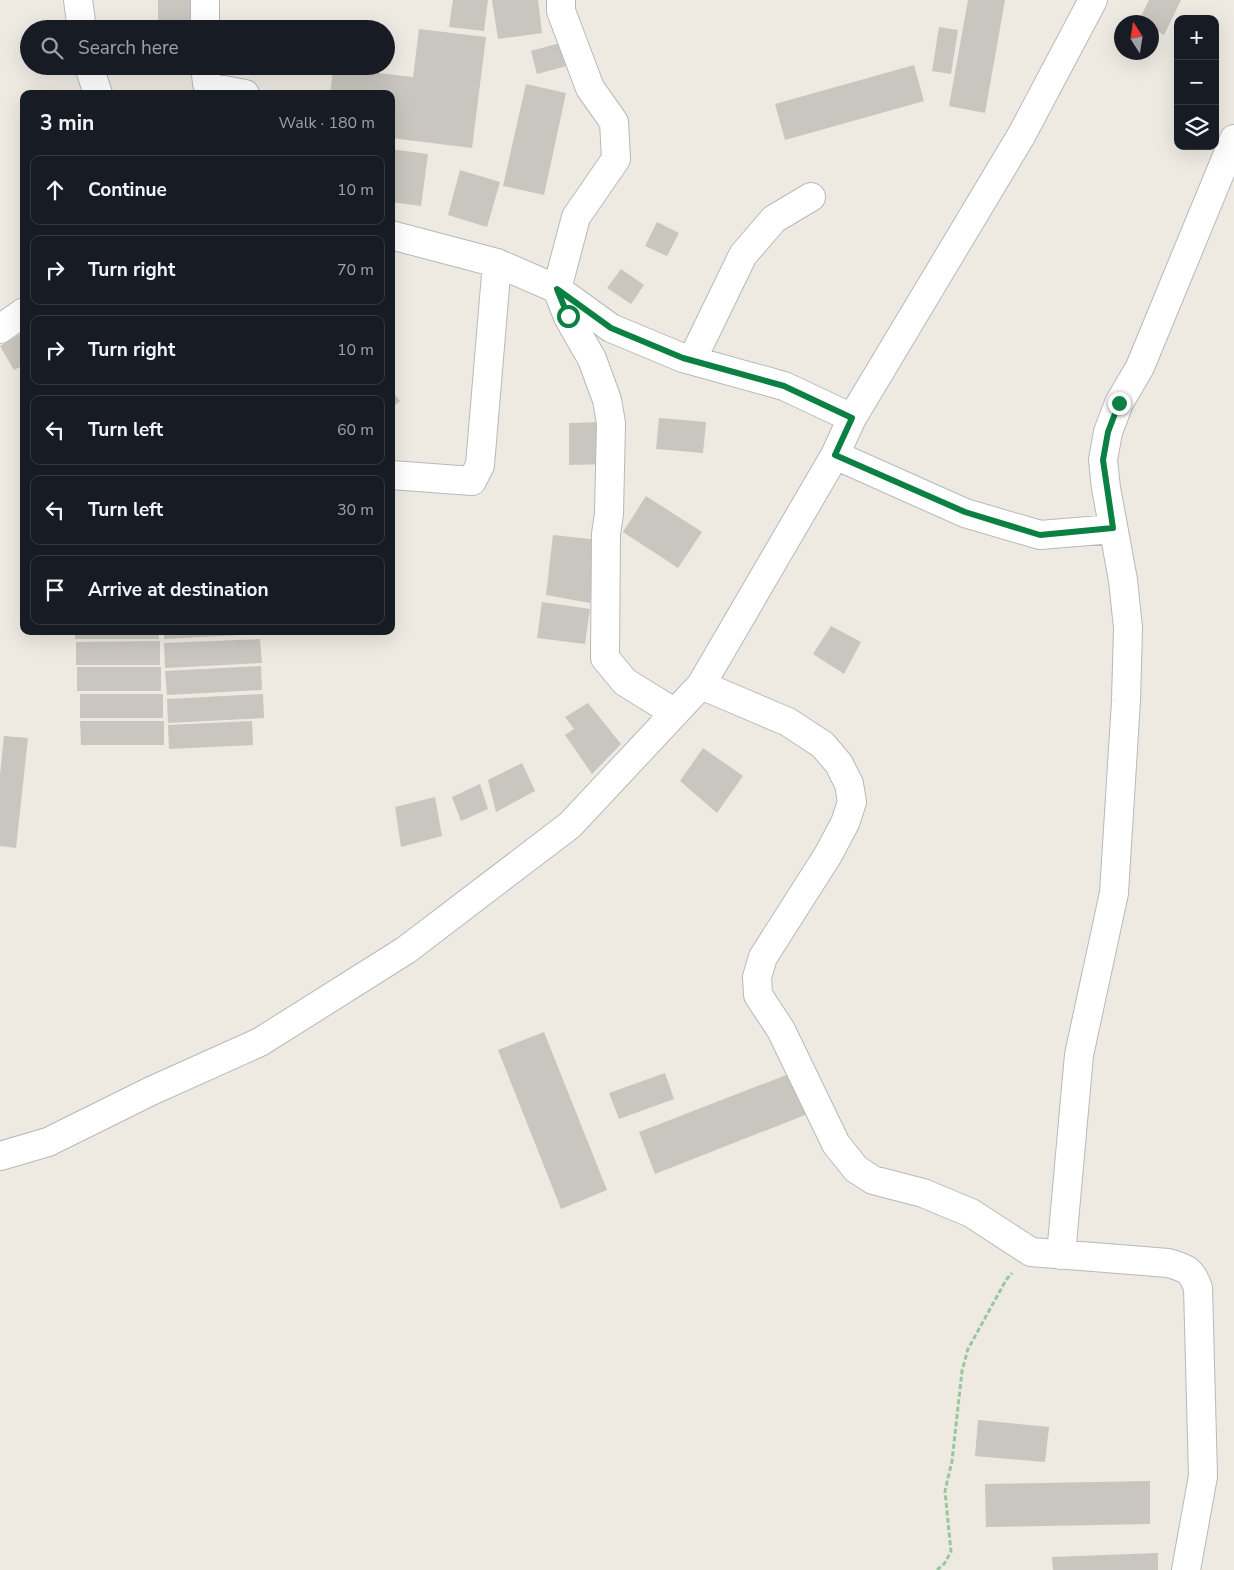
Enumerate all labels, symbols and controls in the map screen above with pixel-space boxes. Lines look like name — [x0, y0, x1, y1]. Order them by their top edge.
north arrow — [1114, 15, 1159, 60]
map controls — [1174, 15, 1219, 150]
button: + — [1174, 15, 1219, 60]
search box — [20, 20, 395, 75]
icon: search — [38, 34, 66, 62]
text: Search here — [78, 35, 179, 61]
button: − — [1174, 60, 1219, 105]
button: layers — [1174, 105, 1219, 150]
text: 3 min — [40, 109, 94, 137]
text: Walk · 180 m — [279, 112, 375, 134]
icon: ahead — [41, 176, 69, 204]
text: Continue — [88, 177, 167, 203]
text: 10 m — [337, 179, 374, 201]
icon: right — [41, 256, 69, 284]
text: Turn right — [88, 257, 175, 283]
text: 70 m — [337, 259, 374, 281]
route start — [557, 305, 580, 328]
icon: right — [41, 336, 69, 364]
text: Turn right — [88, 337, 175, 363]
text: 10 m — [337, 339, 374, 361]
route end — [1108, 392, 1131, 415]
icon: left — [41, 416, 69, 444]
text: Turn left — [88, 417, 163, 443]
text: 60 m — [337, 419, 374, 441]
icon: left — [41, 496, 69, 524]
text: Turn left — [88, 497, 163, 523]
text: 30 m — [337, 499, 374, 521]
icon: arrive — [41, 576, 69, 604]
text: Arrive at destination — [88, 577, 269, 603]

